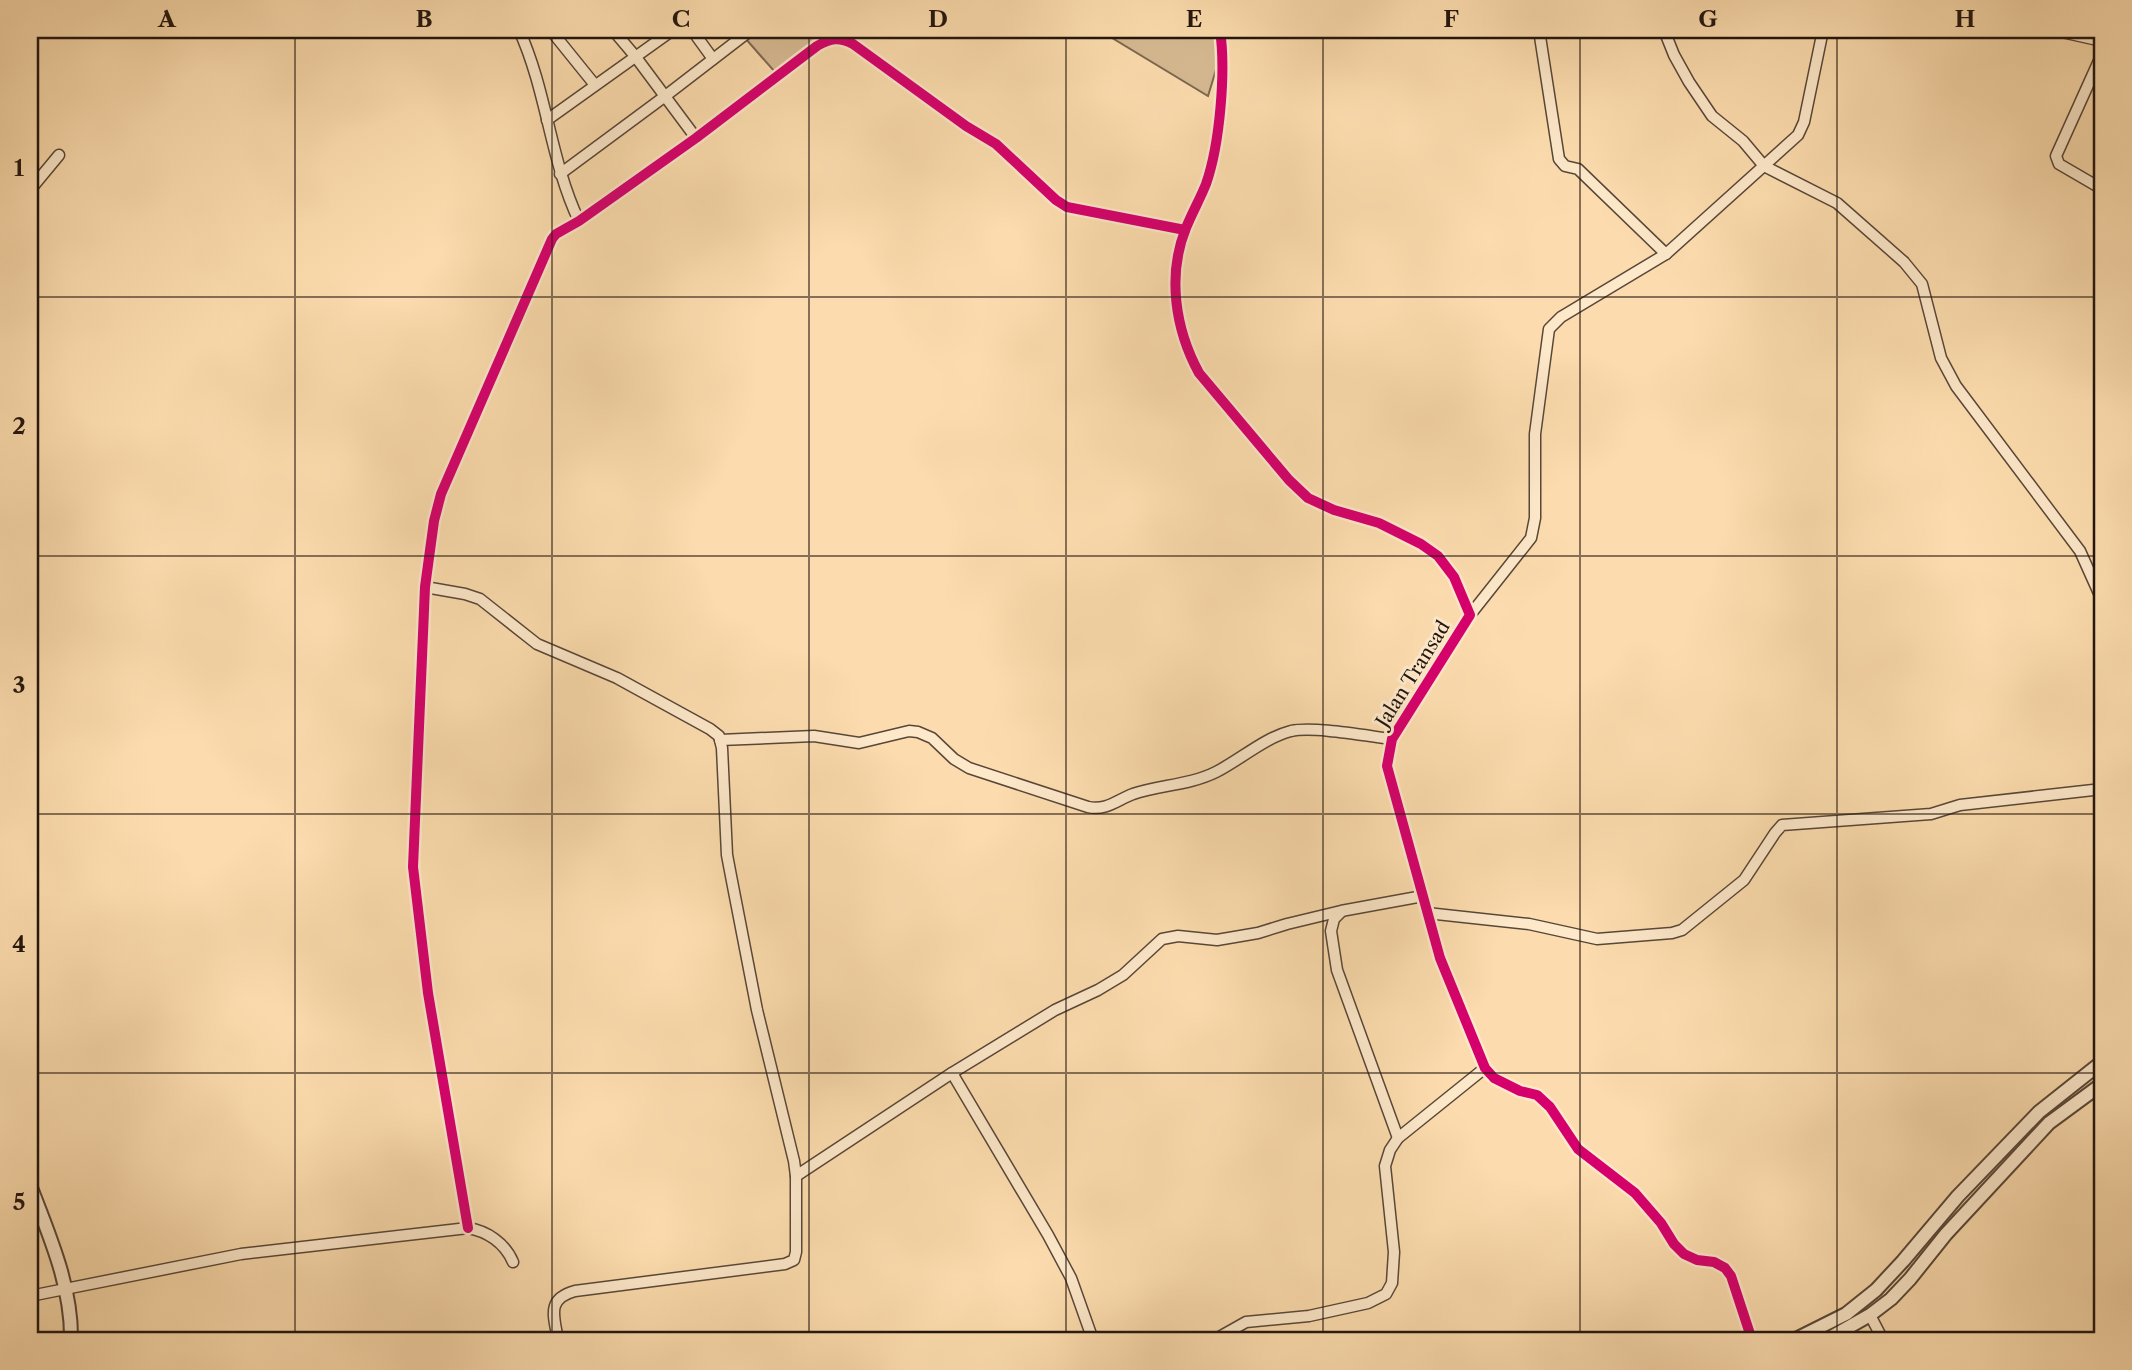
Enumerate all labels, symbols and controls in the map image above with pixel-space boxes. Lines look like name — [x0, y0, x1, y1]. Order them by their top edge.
text: A — [157, 5, 177, 33]
text: B — [415, 5, 433, 33]
text: C — [672, 5, 690, 33]
text: D — [928, 5, 948, 33]
text: E — [1186, 5, 1202, 33]
text: F — [1443, 5, 1459, 33]
text: G — [1698, 5, 1718, 33]
text: H — [1955, 5, 1976, 33]
text: 1 — [14, 154, 25, 182]
text: 2 — [12, 412, 26, 440]
street label: Jalan Transad — [1369, 616, 1455, 734]
text: 3 — [13, 671, 26, 699]
text: 4 — [12, 930, 26, 958]
text: 5 — [13, 1188, 25, 1216]

